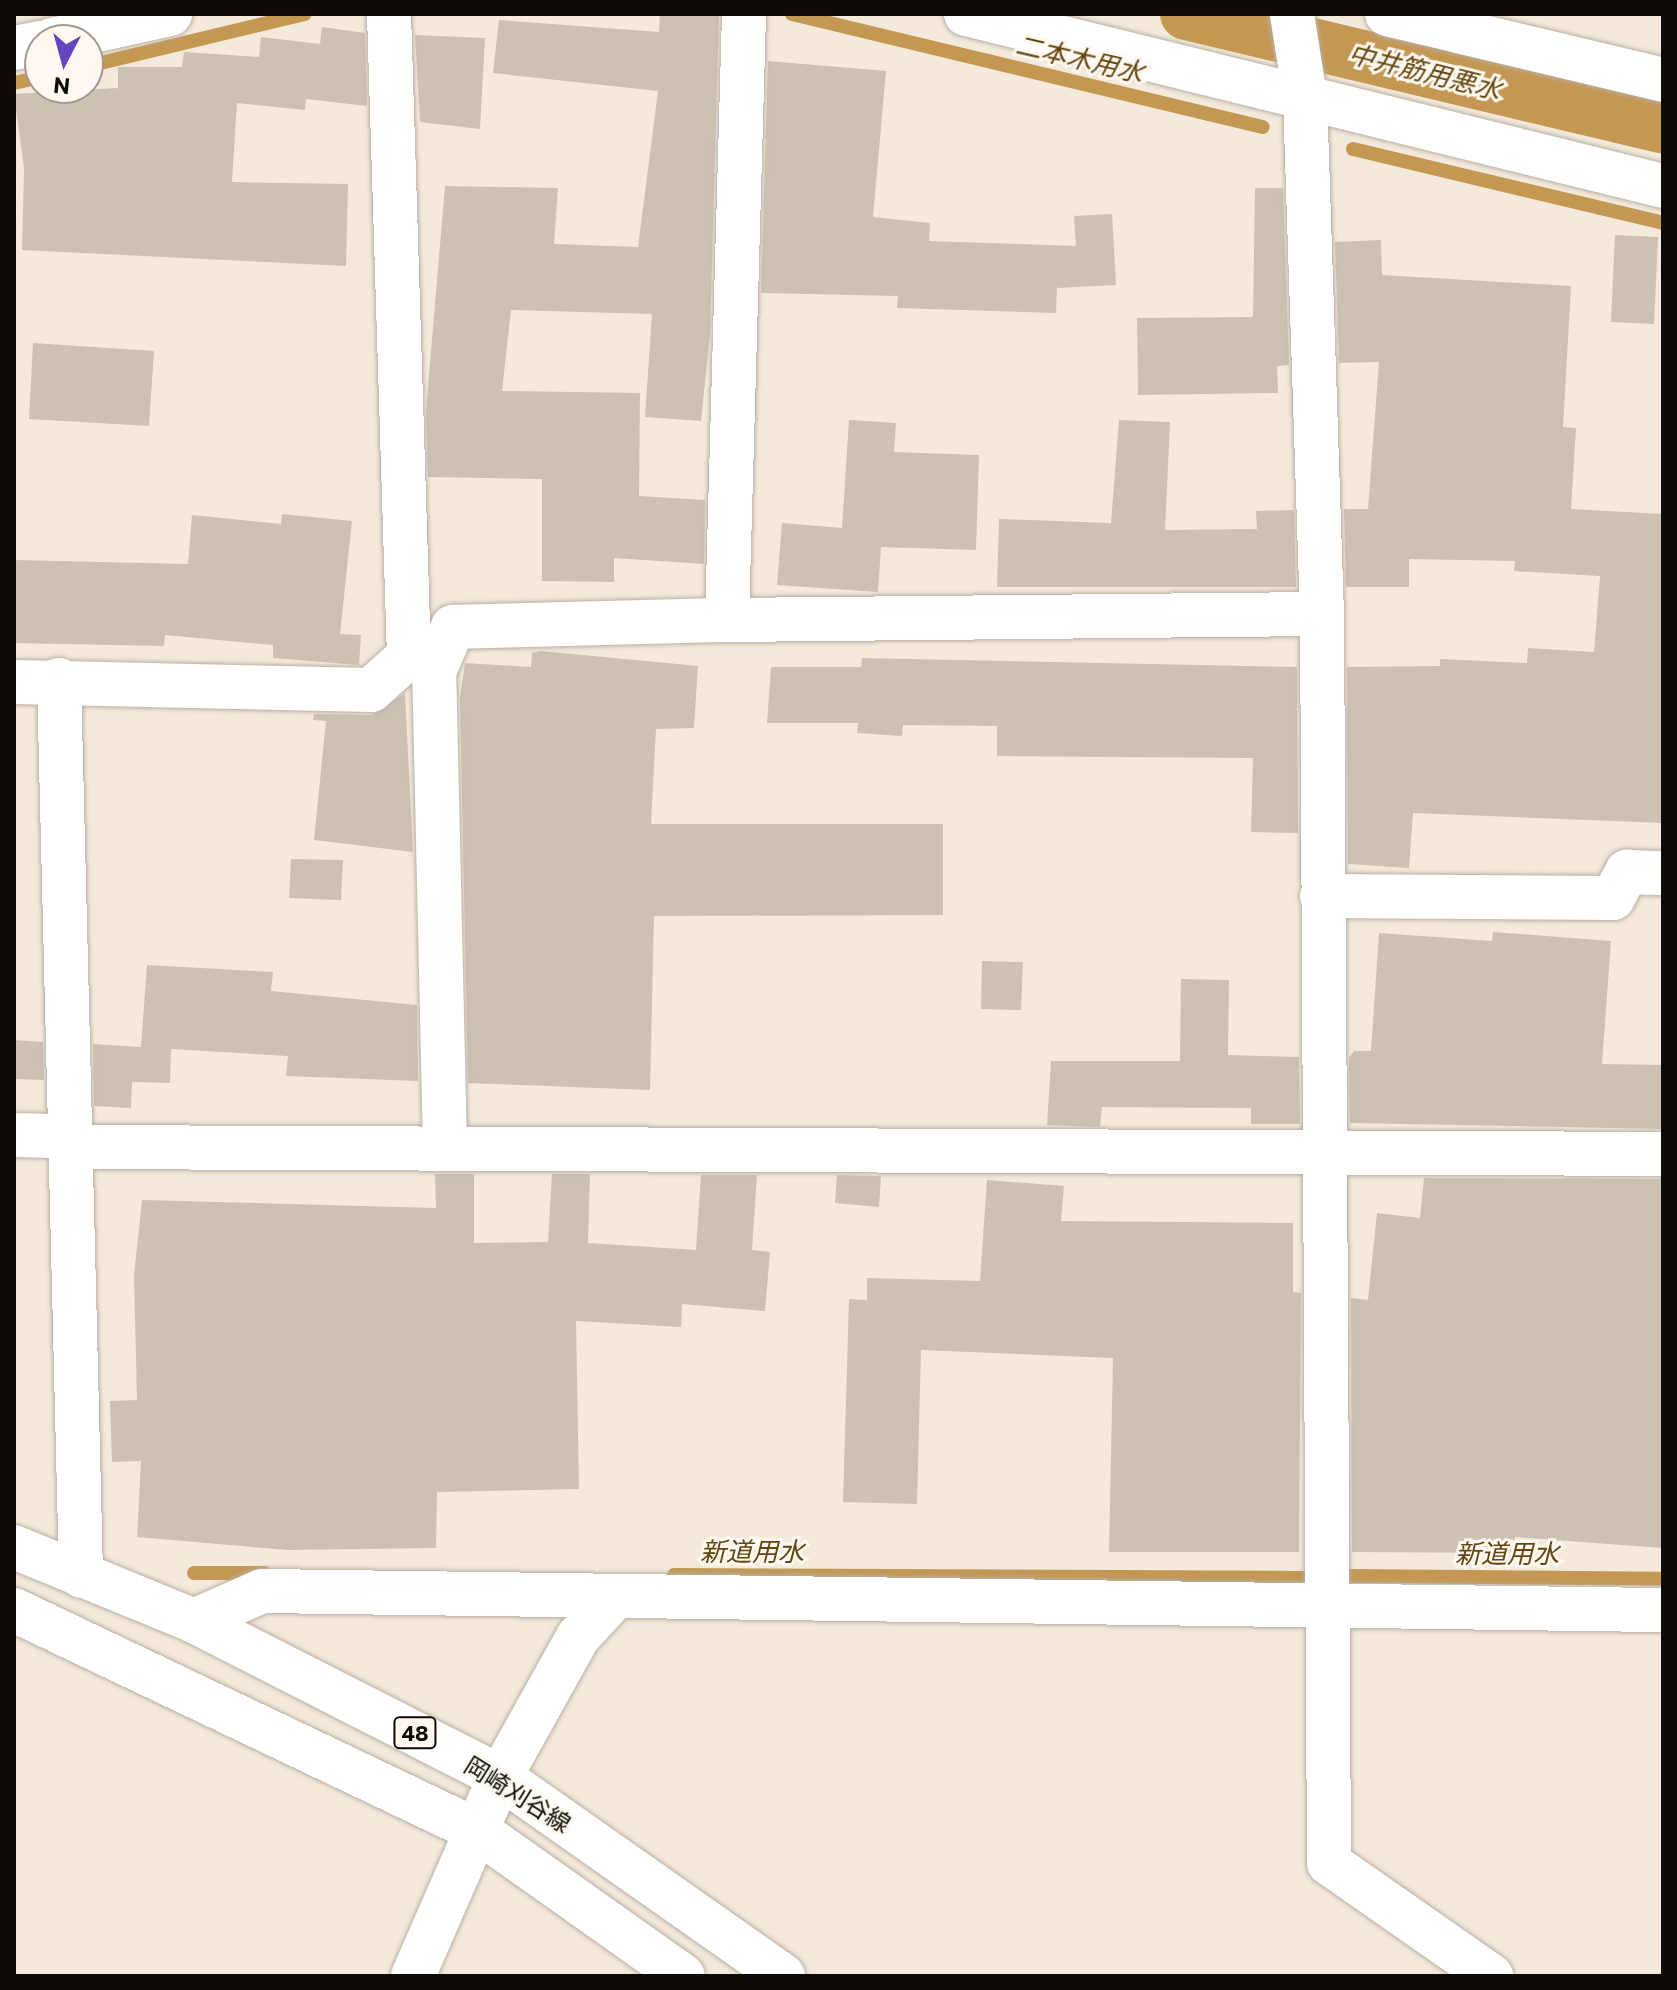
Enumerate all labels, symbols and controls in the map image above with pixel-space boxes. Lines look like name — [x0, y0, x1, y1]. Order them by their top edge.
north arrow — [24, 24, 104, 104]
water label: 二本木用水 — [1013, 28, 1147, 88]
water label: 中井筋用悪水 — [1346, 37, 1504, 105]
text: N — [52, 72, 71, 101]
water label: 新道用水 — [700, 1535, 804, 1567]
water label: 新道用水 — [1455, 1537, 1559, 1569]
road number: 48 — [393, 1715, 437, 1751]
street label: 岡崎刈谷線 — [459, 1750, 577, 1838]

